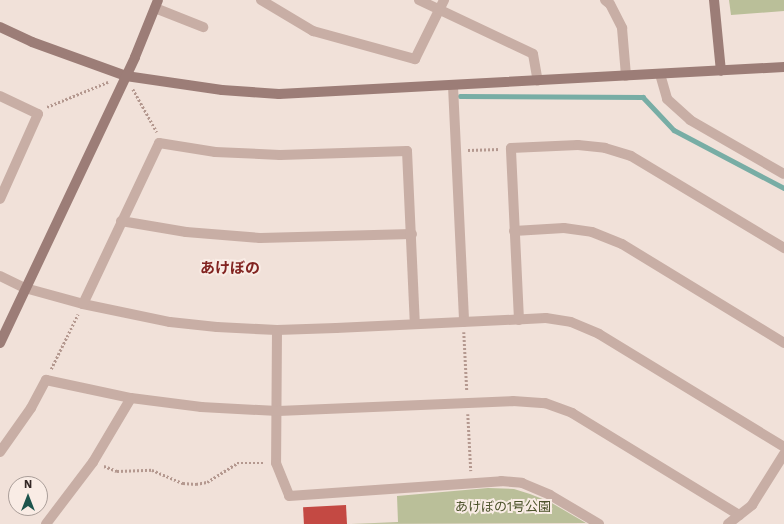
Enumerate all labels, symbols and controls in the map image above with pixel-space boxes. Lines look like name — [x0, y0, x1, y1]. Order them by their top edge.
district label: あけぼの — [200, 260, 260, 278]
north arrow — [8, 476, 48, 516]
text: N — [24, 478, 32, 491]
park label: あけぼの1号公園 — [455, 499, 551, 515]

